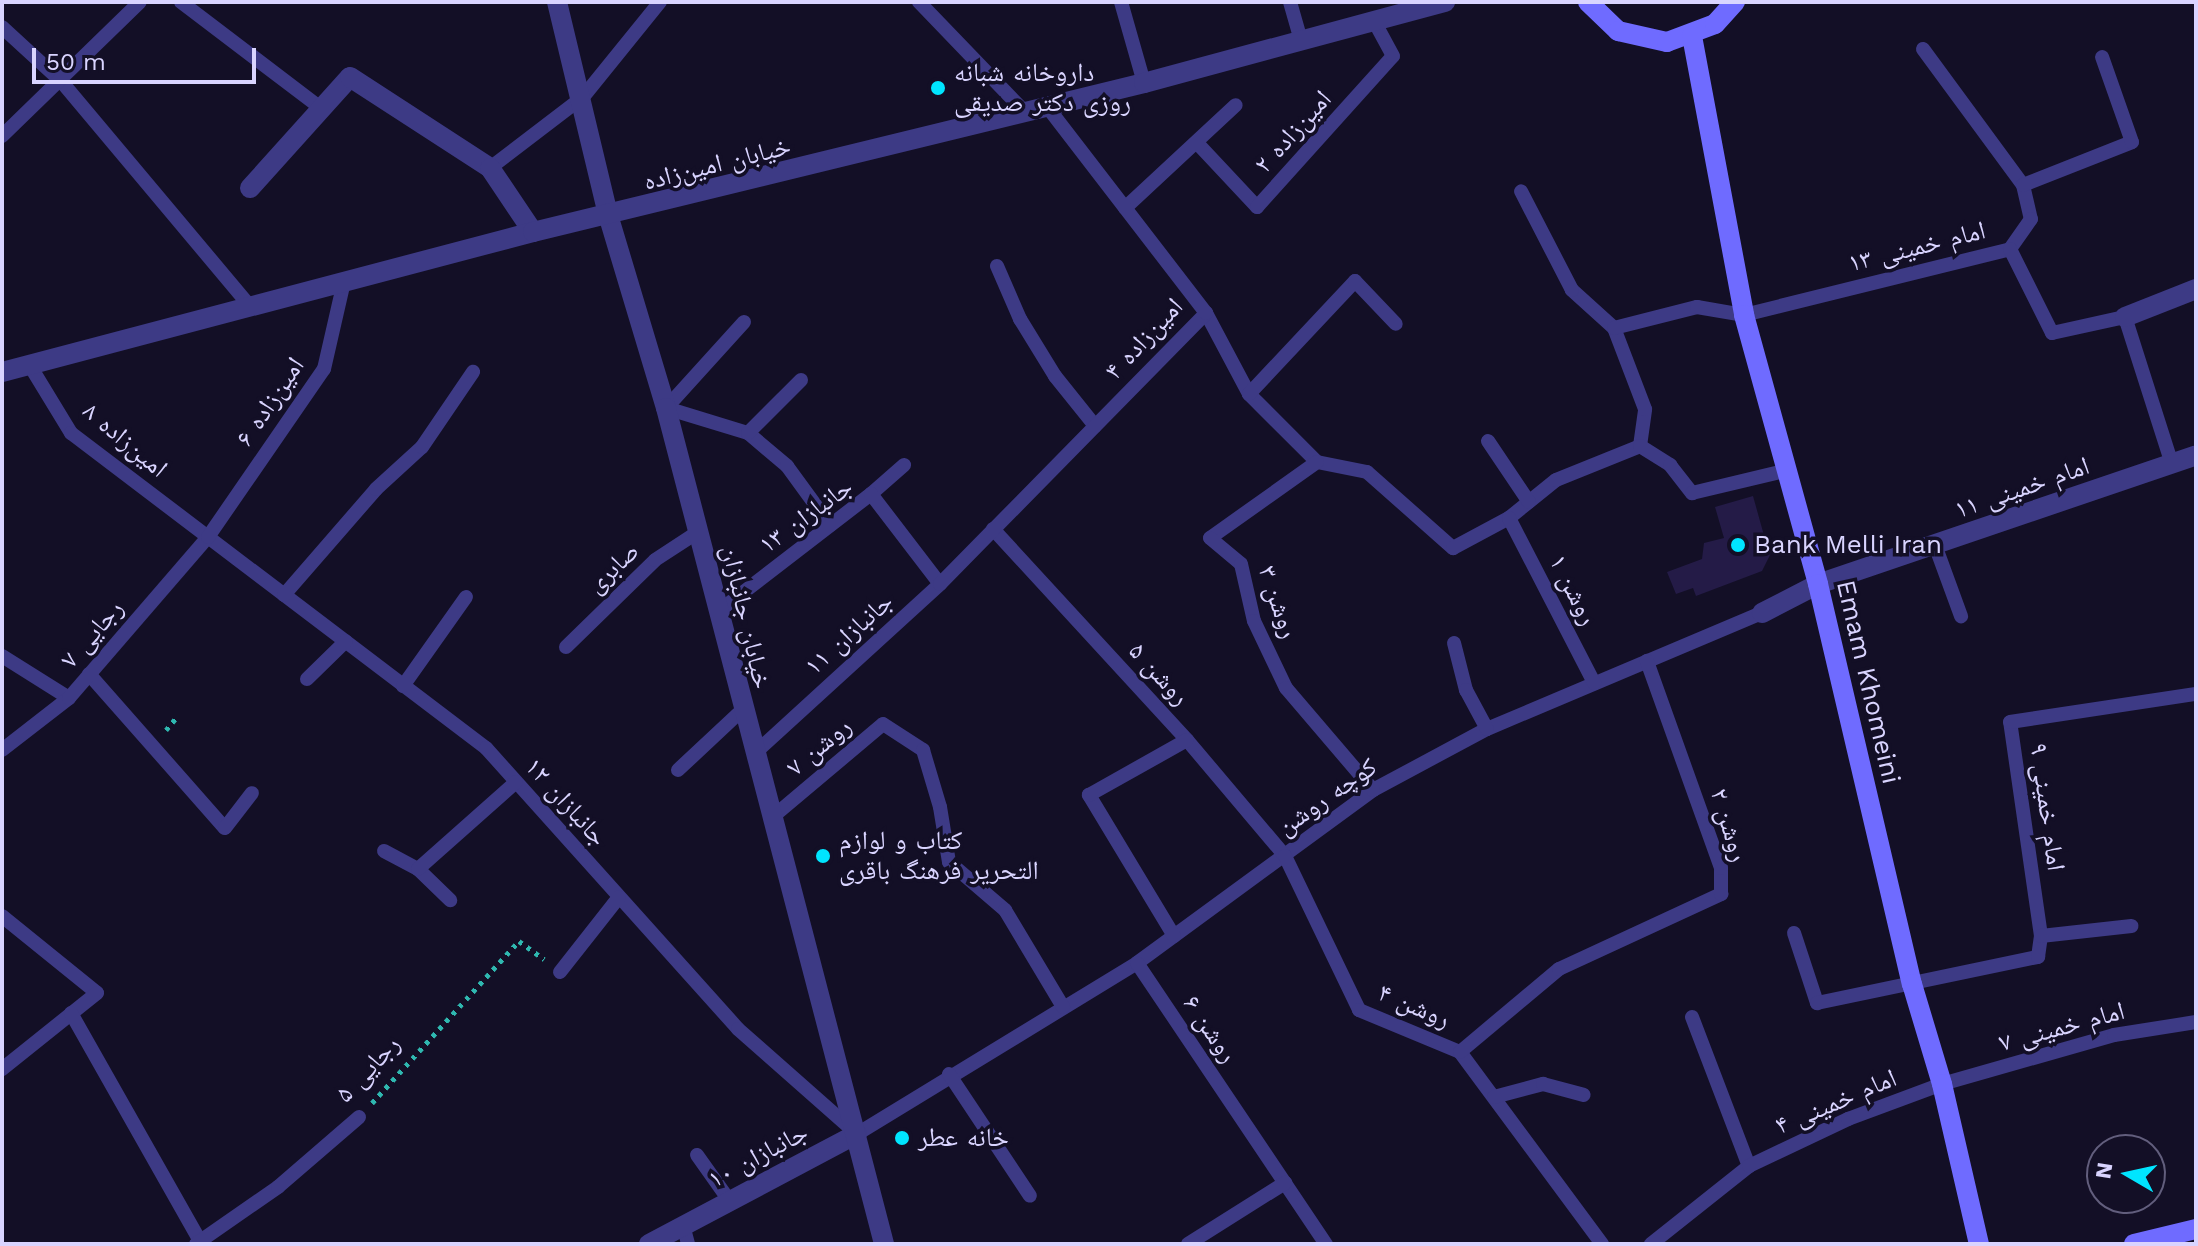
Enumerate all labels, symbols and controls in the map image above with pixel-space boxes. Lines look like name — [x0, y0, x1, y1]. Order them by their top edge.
scale bar — [36, 32, 260, 82]
text: 50 m — [46, 48, 106, 76]
place label: داروخانه شبانه روزی دکتر صدیقی — [954, 57, 1131, 118]
marker: داروخانه شبانه روزی دکتر صدیقی — [929, 79, 947, 97]
street label: امین‌زاده ۲ — [1248, 84, 1338, 180]
street label: خیابان امین‌زاده — [640, 131, 794, 197]
street label: امام خمینی ۱۳ — [1845, 215, 1989, 279]
street label: امین‌زاده ۴ — [1098, 292, 1190, 386]
street label: امین‌زاده ۶ — [229, 352, 311, 452]
street label: امین‌زاده ۸ — [76, 396, 174, 484]
street label: امام خمینی ۱۱ — [1950, 450, 2094, 526]
street label: جانبازان ۱۳ — [753, 472, 859, 560]
place label: Bank Melli Iran — [1754, 529, 1943, 561]
street label: صابری — [580, 536, 646, 600]
marker: Bank Melli Iran — [1729, 536, 1747, 554]
street label: خیابان جانبازان — [714, 542, 778, 692]
street label: روشن ۱ — [1542, 549, 1604, 631]
street label: روشن ۳ — [1251, 561, 1305, 643]
street label: Emam Khomeini — [1829, 577, 1907, 787]
street label: جانبازان ۱۱ — [798, 586, 900, 682]
street label: رجایی ۷ — [54, 593, 130, 675]
street label: روشن ۵ — [1122, 636, 1196, 712]
street label: روشن ۷ — [780, 711, 858, 783]
street label: امام خمینی ۹ — [2023, 741, 2071, 873]
street label: جانبازان ۱۲ — [518, 751, 614, 853]
street label: کوچه روشن — [1271, 751, 1383, 843]
street label: روشن ۲ — [1703, 785, 1755, 865]
place label: کتاب و لوازم التحریر فرهنگ باقری — [839, 825, 1039, 886]
marker: کتاب و لوازم التحریر فرهنگ باقری — [814, 847, 832, 865]
street label: روشن ۴ — [1373, 977, 1455, 1035]
street label: روشن ۶ — [1176, 989, 1244, 1069]
street label: امام خمینی ۷ — [1996, 995, 2128, 1059]
street label: رجایی ۵ — [329, 1029, 407, 1109]
street label: امام خمینی ۴ — [1771, 1062, 1901, 1142]
street label: جانبازان ۱۰ — [703, 1117, 813, 1195]
place label: خانه عطر — [918, 1122, 1009, 1154]
marker: خانه عطر — [893, 1129, 911, 1147]
north arrow — [2086, 1134, 2166, 1214]
text: N — [2090, 1160, 2117, 1180]

